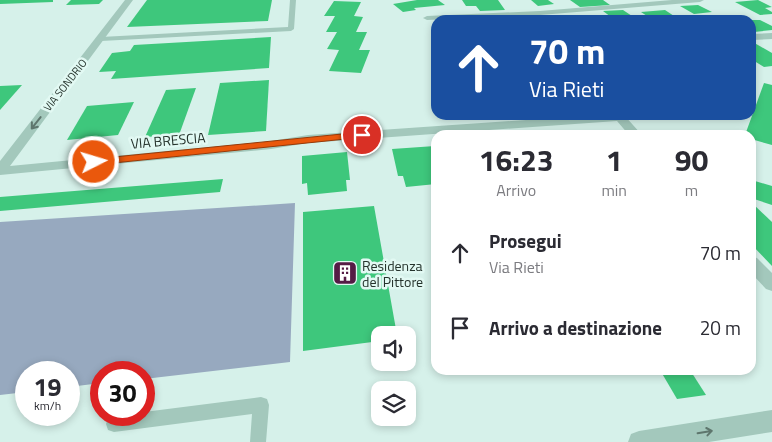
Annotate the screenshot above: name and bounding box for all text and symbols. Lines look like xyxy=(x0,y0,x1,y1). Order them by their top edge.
text: 70 m xyxy=(529,24,605,78)
icon: ahead xyxy=(446,35,511,100)
street label: VIA SONDRIO xyxy=(39,55,91,115)
text: Via Rieti xyxy=(529,72,604,106)
pin xyxy=(341,114,383,156)
one-way arrow xyxy=(31,116,42,129)
icon: arrive xyxy=(348,121,376,149)
street label: VIA BRESCIA xyxy=(130,126,207,154)
position arrow xyxy=(67,135,119,187)
text: 16:23 xyxy=(479,137,554,183)
text: 1 xyxy=(606,137,623,183)
text: 90 xyxy=(675,137,708,183)
text: Arrivo xyxy=(496,178,536,202)
text: min xyxy=(601,178,627,202)
text: m xyxy=(685,178,698,202)
text: Prosegui xyxy=(489,226,562,255)
text: 70 m xyxy=(700,238,741,267)
icon: ahead xyxy=(446,239,474,267)
place label: Residenza del Pittore xyxy=(362,255,423,292)
text: Via Rieti xyxy=(489,255,544,279)
building icon: Residenza del Pittore xyxy=(332,260,358,286)
text: Arrivo a destinazione xyxy=(489,313,662,342)
text: 20 m xyxy=(700,313,741,342)
icon: arrive xyxy=(446,314,474,342)
map controls xyxy=(371,326,416,426)
button: sound xyxy=(371,326,416,371)
speed limit sign: 30 xyxy=(90,361,155,426)
text: 19 xyxy=(33,368,62,406)
button: layers xyxy=(371,381,416,426)
text: km/h xyxy=(34,396,61,415)
one-way arrow xyxy=(696,426,712,436)

